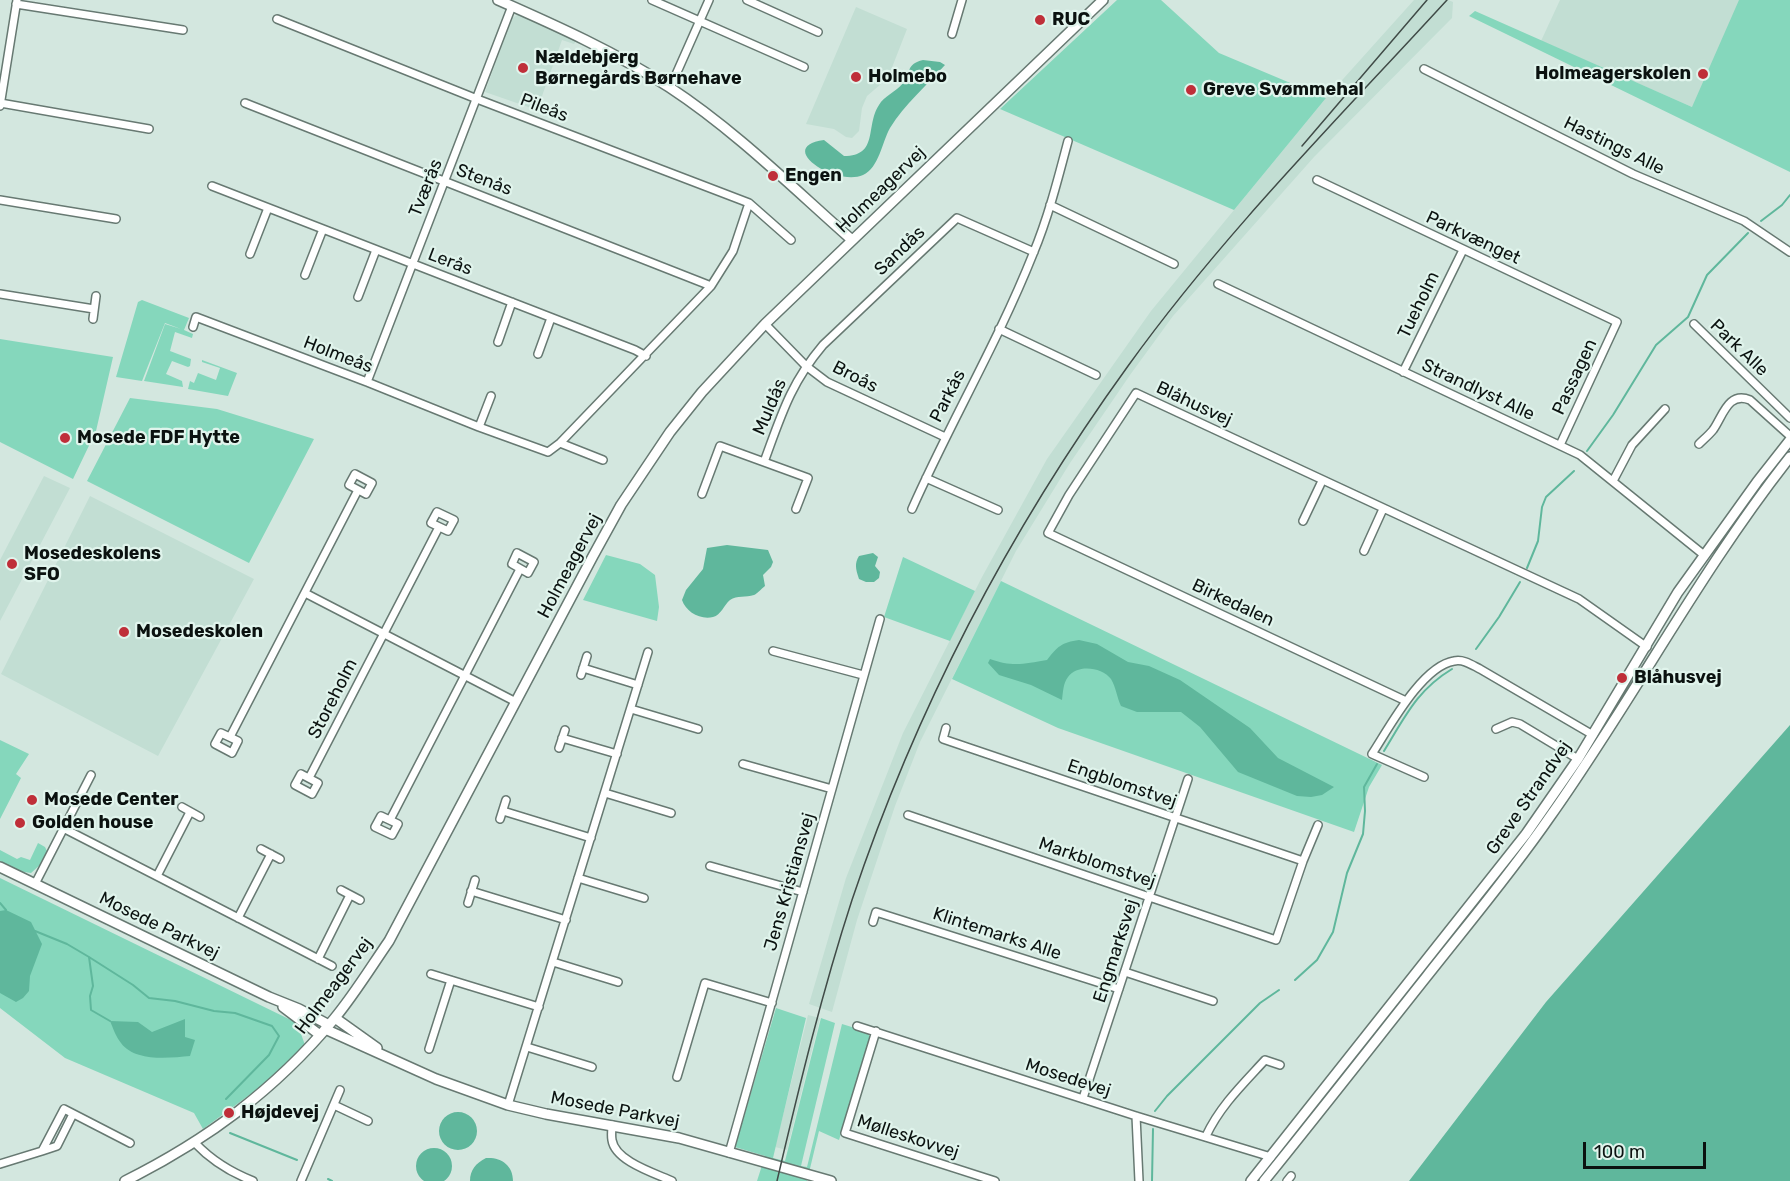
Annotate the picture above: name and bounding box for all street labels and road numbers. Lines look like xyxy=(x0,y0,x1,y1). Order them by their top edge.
street label: Pileås xyxy=(517,89,571,127)
street label: Hastings Alle xyxy=(1560,112,1668,180)
street label: Holmeagervej xyxy=(832,142,930,238)
street label: Tværås xyxy=(405,156,447,220)
street label: Stenås xyxy=(453,159,515,201)
street label: Parkvænget xyxy=(1422,207,1524,269)
street label: Sandås xyxy=(870,222,930,280)
street label: Lerås xyxy=(425,244,475,280)
street label: Tueholm xyxy=(1394,268,1444,342)
street label: Park Alle xyxy=(1705,315,1773,381)
street label: Holmeås xyxy=(300,332,376,378)
street label: Passagen xyxy=(1548,336,1602,418)
street label: Strandlyst Alle xyxy=(1418,354,1538,426)
street label: Broås xyxy=(829,356,881,398)
street label: Parkås xyxy=(926,366,970,426)
street label: Muldås xyxy=(748,375,792,439)
street label: Blåhusvej xyxy=(1153,377,1235,431)
street label: Holmeagervej xyxy=(533,510,607,622)
street label: Birkedalen xyxy=(1188,575,1278,631)
street label: Storeholm xyxy=(304,655,362,743)
street label: Greve Strandvej xyxy=(1482,737,1576,859)
street label: Engblomstvej xyxy=(1064,755,1180,813)
street label: Jens Kristiansvej xyxy=(760,811,820,953)
street label: Markblomstvej xyxy=(1036,833,1158,893)
street label: Mosede Parkvej xyxy=(95,888,223,964)
street label: Engmarksvej xyxy=(1089,896,1143,1006)
street label: Klintemarks Alle xyxy=(930,903,1064,965)
street label: Holmeagervej xyxy=(291,933,377,1039)
street label: Mosedevej xyxy=(1023,1054,1113,1102)
street label: Mosede Parkvej xyxy=(549,1087,681,1133)
street label: Mølleskovvej xyxy=(854,1110,962,1164)

